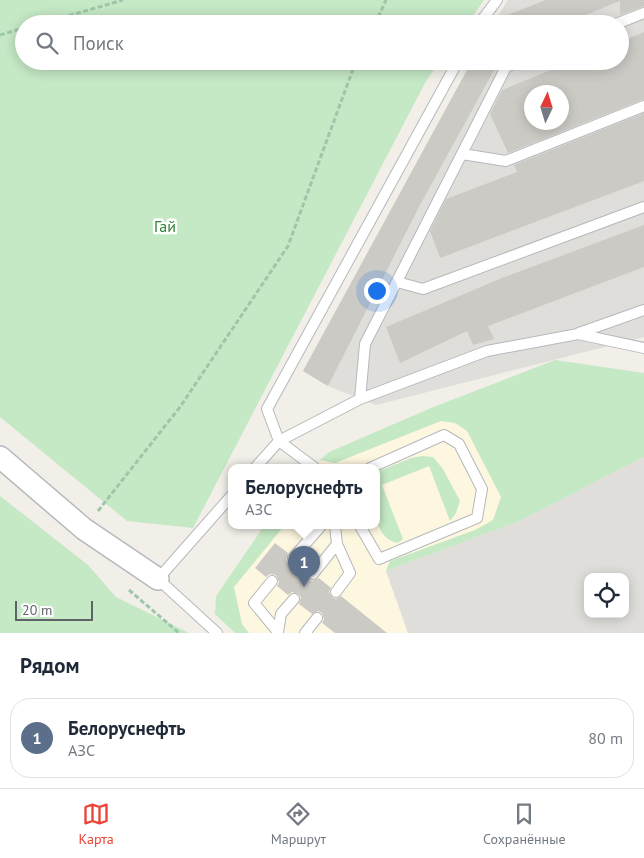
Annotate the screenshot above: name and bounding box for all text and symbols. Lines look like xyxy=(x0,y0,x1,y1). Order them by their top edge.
search box xyxy=(15,15,629,70)
icon: search xyxy=(33,29,61,57)
text: Поиск xyxy=(73,31,124,55)
north arrow xyxy=(524,85,569,130)
park label: Гай xyxy=(154,216,176,236)
your location xyxy=(364,278,390,304)
popup xyxy=(228,464,380,529)
text: Белоруснефть xyxy=(245,475,363,499)
text: АЗС xyxy=(245,499,272,519)
pin: 1 xyxy=(288,546,320,587)
map controls xyxy=(584,573,629,618)
button: locate xyxy=(584,573,629,618)
scale bar xyxy=(15,598,92,621)
text: 20 m xyxy=(22,601,52,619)
text: Рядом xyxy=(20,652,79,679)
text: Белоруснефть xyxy=(68,716,186,740)
text: 1 xyxy=(32,728,42,748)
text: 80 m xyxy=(588,728,623,748)
text: АЗС xyxy=(68,740,95,760)
tab: Карта xyxy=(78,800,114,848)
tab: Маршрут xyxy=(271,800,326,848)
tab: Сохранённые xyxy=(483,800,566,848)

